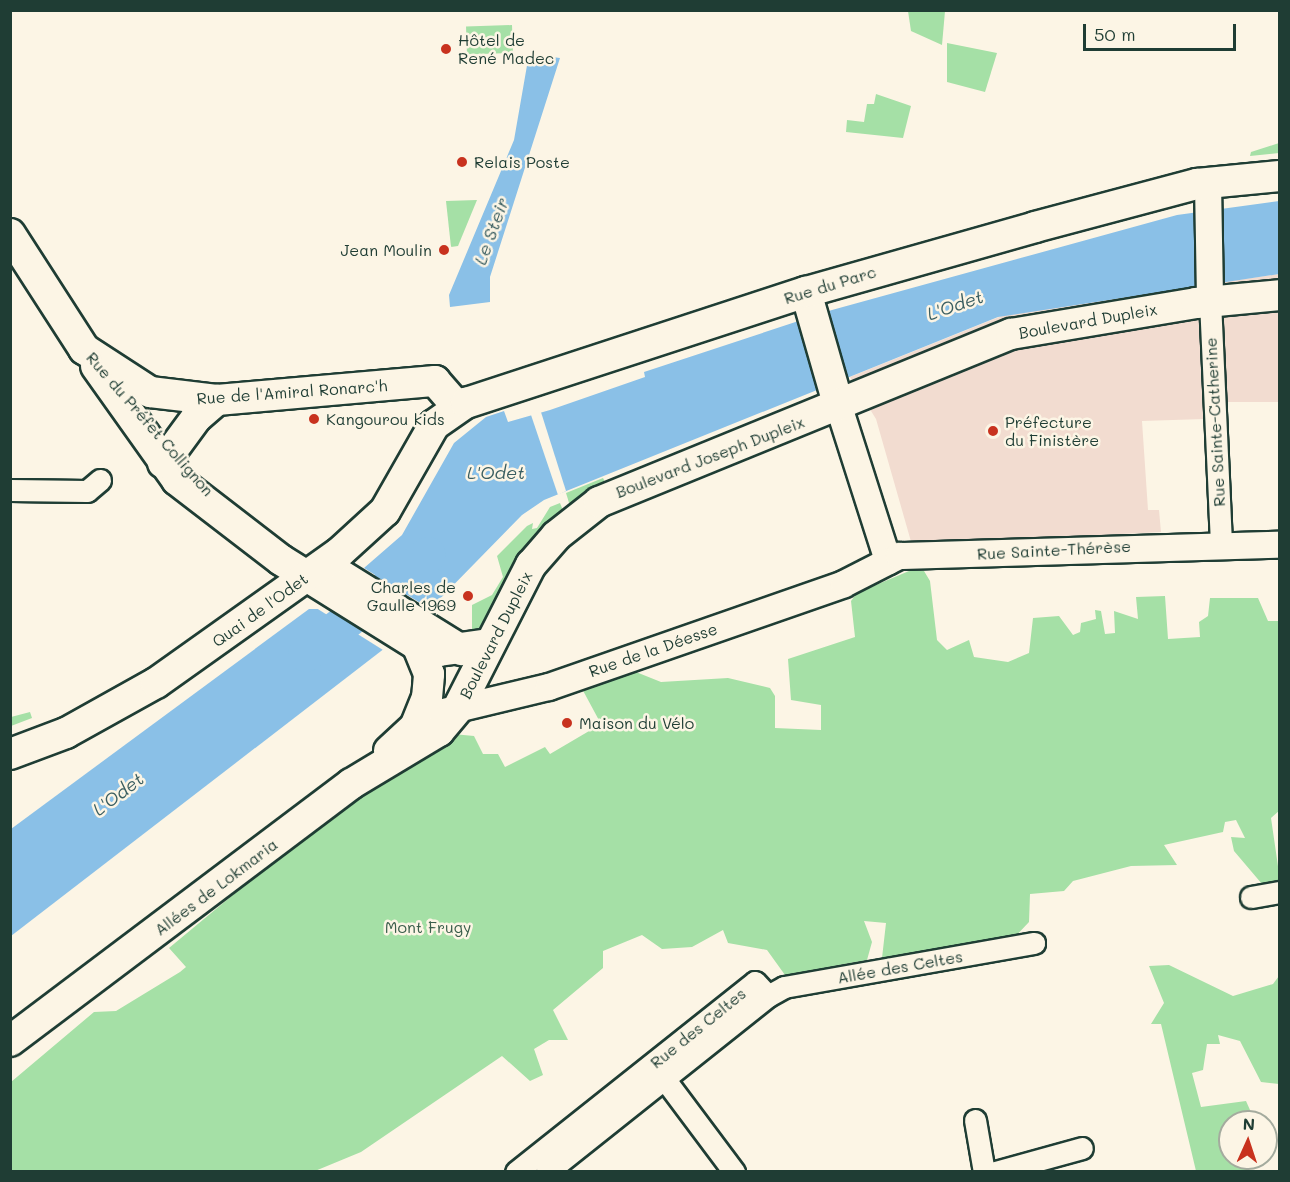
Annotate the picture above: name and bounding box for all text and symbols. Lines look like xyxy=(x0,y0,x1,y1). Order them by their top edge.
scale bar xyxy=(1086,12,1239,50)
text: 50 m xyxy=(1094,22,1136,46)
place label: Hôtel de René Madec xyxy=(458,30,554,68)
marker: Hôtel de René Madec xyxy=(439,42,453,56)
place label: Relais Poste xyxy=(474,152,570,172)
marker: Relais Poste xyxy=(455,155,469,169)
water label: Le Steir xyxy=(469,194,513,268)
place label: Jean Moulin xyxy=(341,240,432,260)
marker: Jean Moulin xyxy=(437,243,451,257)
street label: Rue du Parc xyxy=(782,262,878,308)
water label: L'Odet xyxy=(924,285,986,325)
street label: Boulevard Dupleix xyxy=(1017,299,1159,343)
street label: Rue Sainte-Catherine xyxy=(1201,337,1229,507)
street label: Rue du Préfet Collignon xyxy=(82,348,218,500)
street label: Rue de l'Amiral Ronarc'h xyxy=(196,376,388,408)
place label: Kangourou kids xyxy=(326,409,445,429)
marker: Kangourou kids xyxy=(307,412,321,426)
street label: Boulevard Joseph Dupleix xyxy=(613,412,807,502)
place label: Préfecture du Finistère xyxy=(1005,412,1099,450)
marker: Préfecture du Finistère xyxy=(986,424,1000,438)
water label: L'Odet xyxy=(467,461,525,483)
street label: Rue Sainte-Thérèse xyxy=(976,536,1132,564)
street label: Boulevard Dupleix xyxy=(456,568,536,702)
street label: Quai de l'Odet xyxy=(208,569,312,651)
place label: Charles de Gaulle 1969 xyxy=(367,577,456,615)
marker: Charles de Gaulle 1969 xyxy=(461,589,475,603)
street label: Rue de la Déesse xyxy=(586,619,720,681)
place label: Maison du Vélo xyxy=(579,713,694,733)
marker: Maison du Vélo xyxy=(560,716,574,730)
water label: L'Odet xyxy=(88,768,148,820)
street label: Allées de Lokmaria xyxy=(151,835,281,939)
park label: Mont Frugy xyxy=(385,917,471,937)
street label: Allée des Celtes xyxy=(836,947,964,987)
street label: Rue des Celtes xyxy=(646,984,750,1072)
north arrow xyxy=(1218,1110,1278,1170)
text: N xyxy=(1242,1113,1255,1134)

